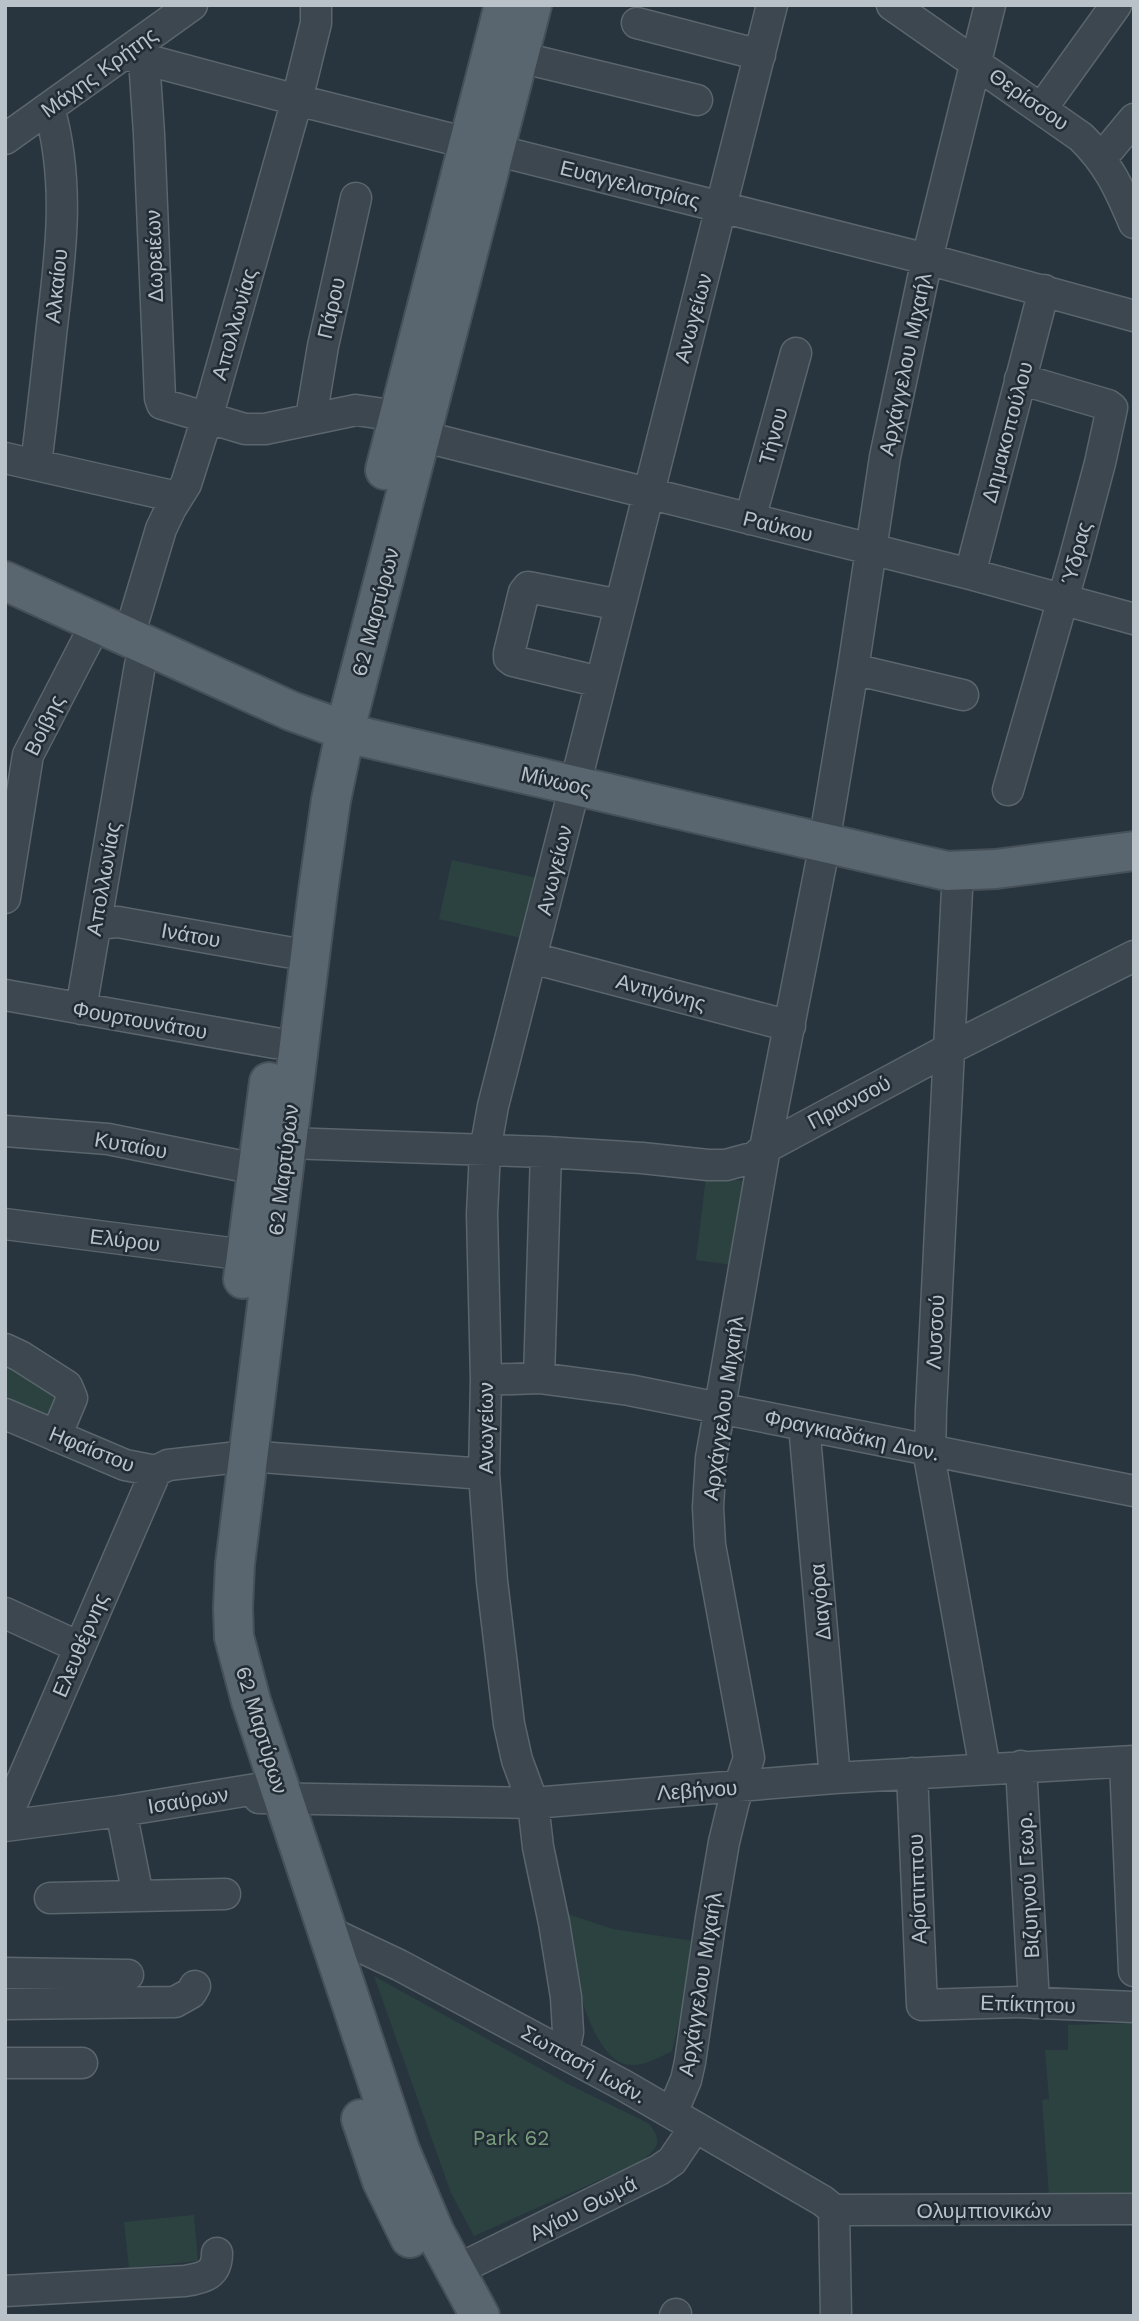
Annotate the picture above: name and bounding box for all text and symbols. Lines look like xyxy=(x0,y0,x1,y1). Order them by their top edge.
street label: Μάχης Κρήτης xyxy=(36,22,162,122)
street label: Θερίσσου xyxy=(984,63,1074,135)
street label: Ευαγγελιστρίας xyxy=(557,155,703,213)
street label: Δωρειέων xyxy=(140,209,168,303)
street label: Αλκαίου xyxy=(40,248,72,324)
street label: Απολλωνίας xyxy=(206,265,262,383)
street label: Ανωγείων xyxy=(669,270,717,366)
street label: Αρχάγγελου Μιχαήλ xyxy=(873,270,937,458)
street label: Πάρου xyxy=(312,275,350,341)
street label: Δημακοπούλου xyxy=(976,359,1038,505)
street label: Τήνου xyxy=(753,405,793,467)
street label: Ραύκου xyxy=(741,505,815,547)
street label: Ύδρας xyxy=(1056,519,1096,587)
street label: 62 Μαρτύρων xyxy=(346,545,404,679)
street label: Βοίβης xyxy=(19,691,69,759)
street label: Μίνωος xyxy=(519,761,593,801)
street label: Απολλωνίας xyxy=(81,820,125,938)
street label: Ανωγείων xyxy=(531,822,577,918)
street label: Ινάτου xyxy=(159,918,223,952)
street label: Αντιγόνης xyxy=(614,968,708,1016)
street label: Φουρτουνάτου xyxy=(71,996,209,1044)
street label: Πριανσού xyxy=(803,1070,895,1134)
street label: 62 Μαρτύρων xyxy=(263,1103,303,1237)
street label: Κυταίου xyxy=(93,1126,169,1164)
street label: Ελύρου xyxy=(88,1223,162,1257)
street label: Λυσσού xyxy=(921,1294,949,1370)
street label: Αρχάγγελου Μιχαήλ xyxy=(698,1313,748,1502)
street label: Ανωγείων xyxy=(473,1382,498,1474)
street label: Φραγκιαδάκη Διον. xyxy=(762,1404,942,1466)
street label: Ηφαίστου xyxy=(46,1421,138,1477)
street label: Διαγόρα xyxy=(804,1563,836,1641)
street label: Ελευθέρνης xyxy=(47,1589,113,1701)
street label: 62 Μαρτύρων xyxy=(231,1663,293,1797)
street label: Λεβήνου xyxy=(656,1775,738,1805)
street label: Ισαύρων xyxy=(146,1781,230,1819)
street label: Βιζυηνού Γεωρ. xyxy=(1012,1811,1044,1959)
street label: Αρίστιππου xyxy=(903,1833,931,1945)
street label: Αρχάγγελου Μιχαήλ xyxy=(673,1890,727,2078)
street label: Επίκτητου xyxy=(980,1990,1076,2018)
street label: Σωπασή Ιωάν. xyxy=(517,2019,651,2109)
park label: Park 62 xyxy=(473,2125,549,2150)
street label: Αγίου Θωμά xyxy=(525,2170,641,2246)
street label: Ολυμπιονικών xyxy=(917,2198,1051,2223)

